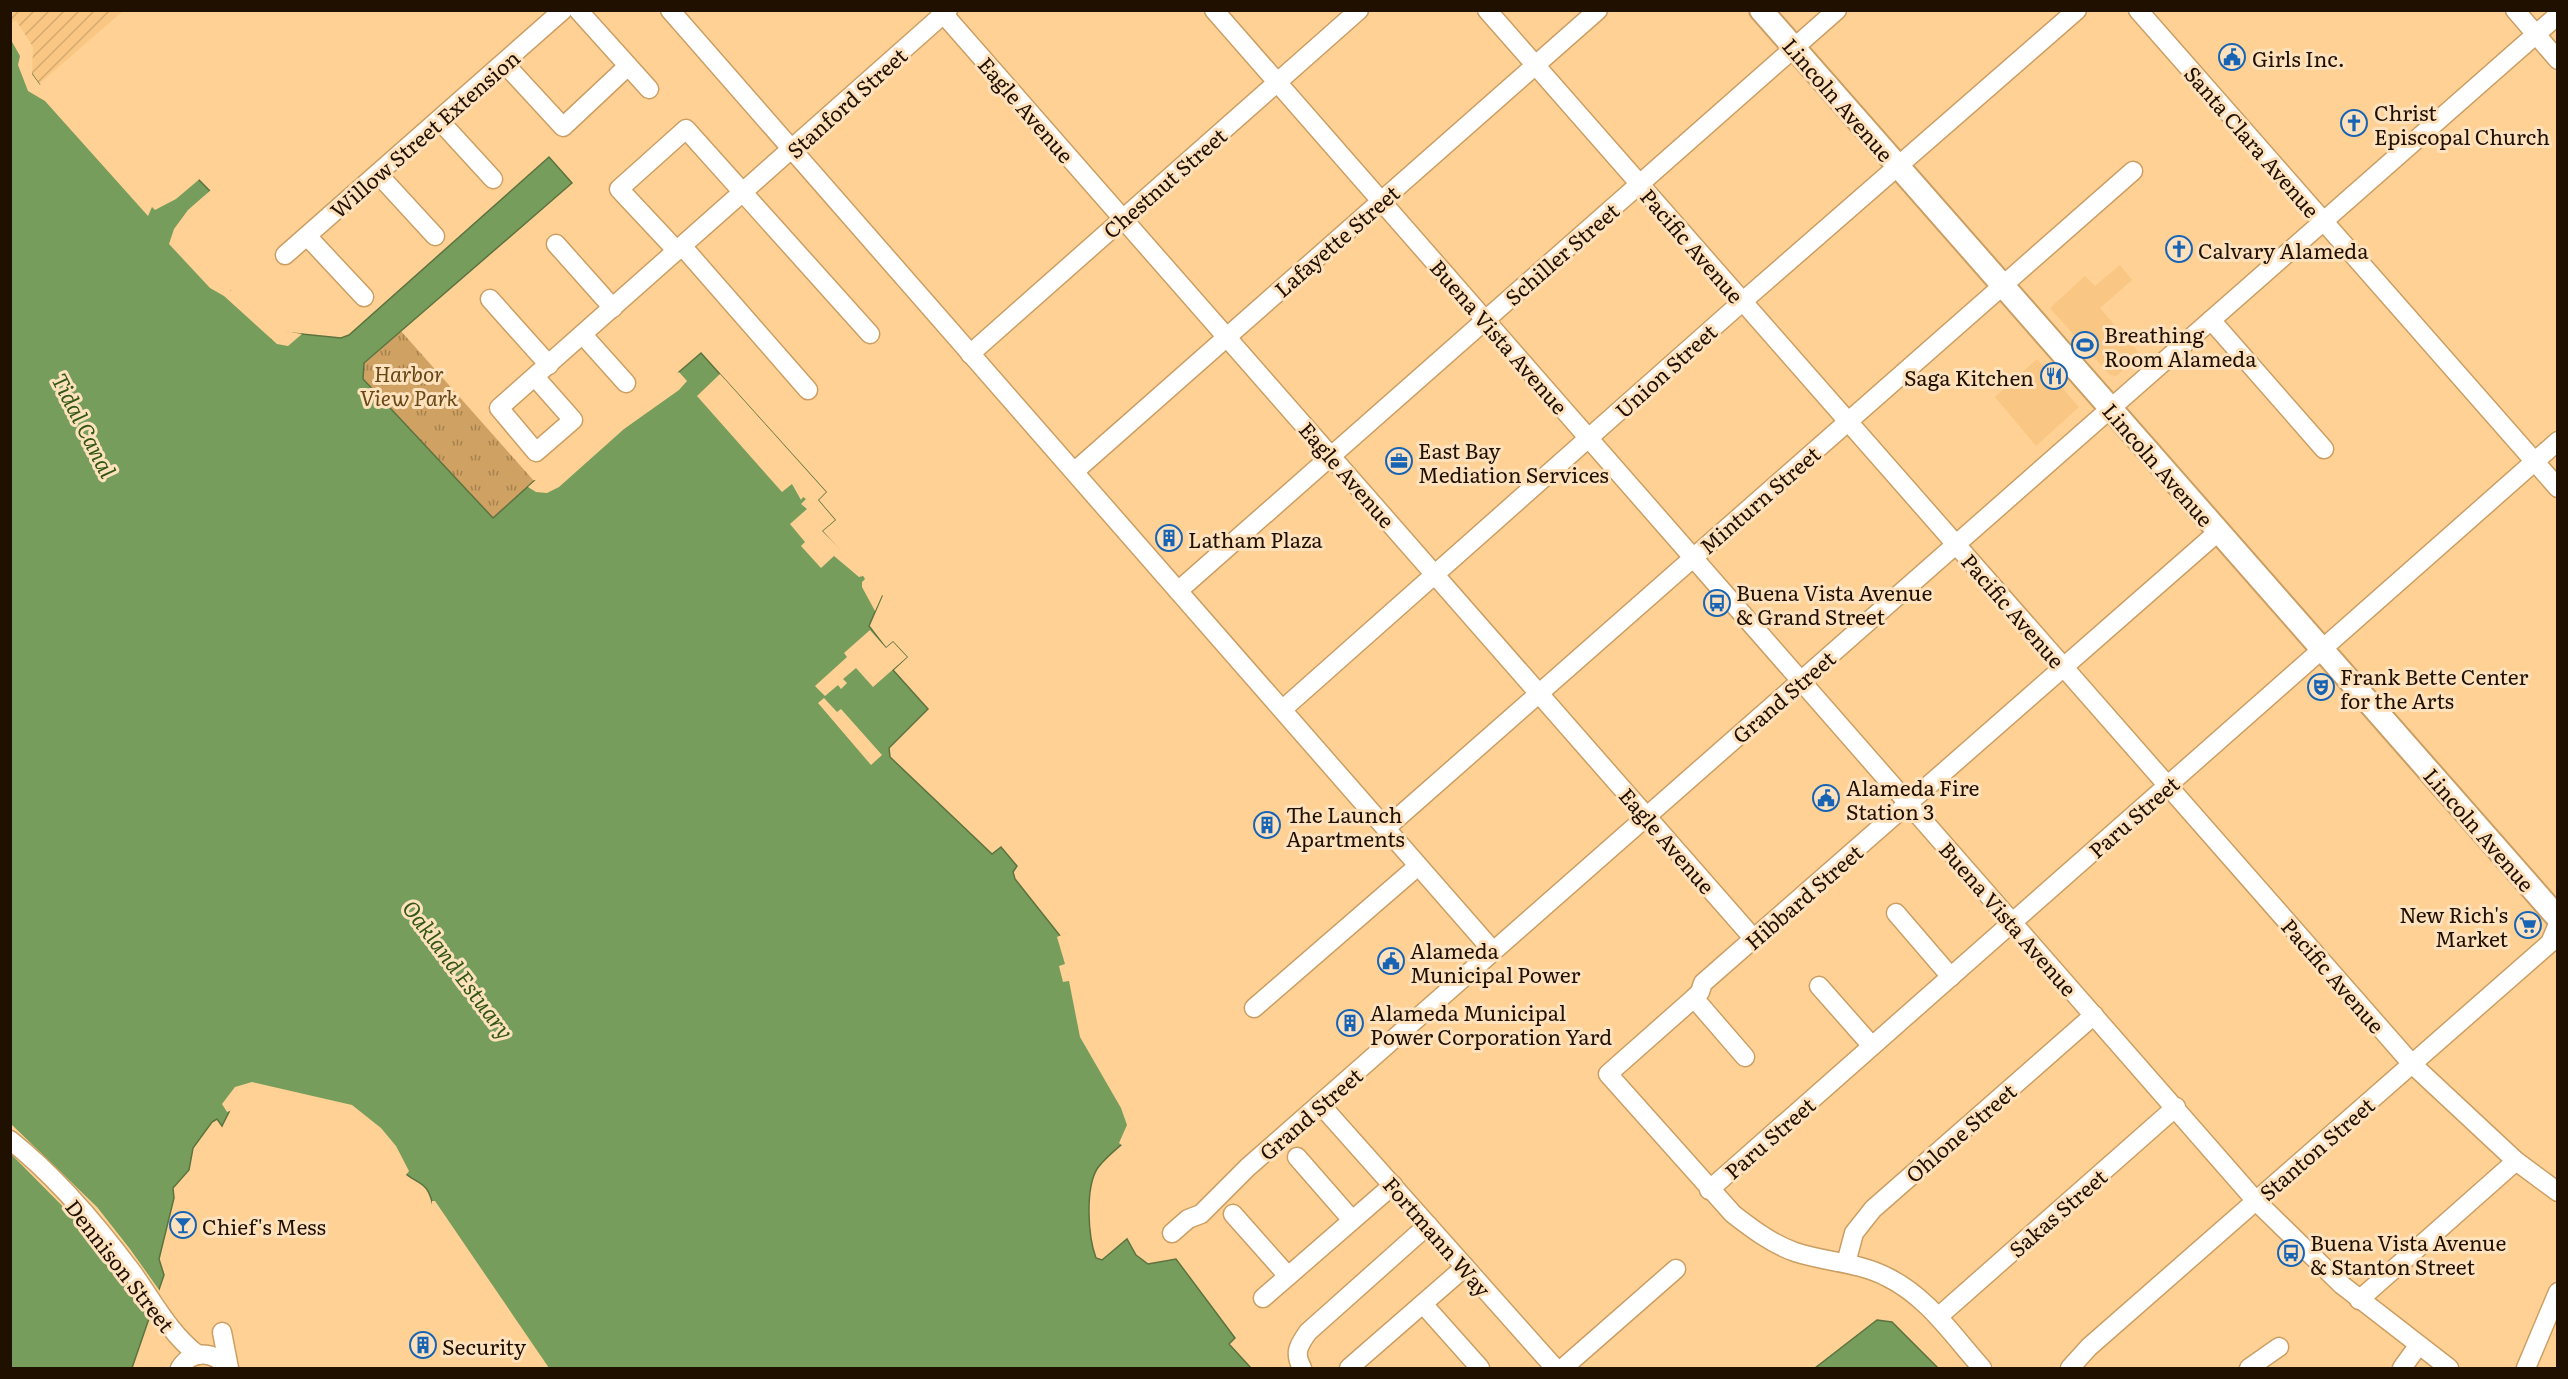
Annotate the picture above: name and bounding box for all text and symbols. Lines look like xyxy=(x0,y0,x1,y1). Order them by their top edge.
street label: Lincoln Avenue xyxy=(1776,30,1902,168)
street label: Stanford Street xyxy=(779,39,913,165)
street label: Willow Street Extension xyxy=(322,42,526,224)
public building icon: Girls Inc. xyxy=(2217,42,2247,72)
place label: Girls Inc. xyxy=(2252,42,2345,73)
street label: Eagle Avenue xyxy=(972,49,1082,169)
street label: Santa Clara Avenue xyxy=(2178,58,2328,224)
place label: Christ Episcopal Church xyxy=(2374,96,2550,151)
church icon: Christ Episcopal Church xyxy=(2339,108,2369,138)
street label: Chestnut Street xyxy=(1095,119,1233,245)
street label: Lafayette Street xyxy=(1267,176,1406,303)
street label: Pacific Avenue xyxy=(1634,181,1752,309)
street label: Schiller Street xyxy=(1497,194,1625,311)
church icon: Calvary Alameda xyxy=(2164,234,2194,264)
place label: Calvary Alameda xyxy=(2198,234,2369,265)
street label: Buena Vista Avenue xyxy=(1424,252,1576,420)
street label: Union Street xyxy=(1607,315,1723,424)
place label: Breathing Room Alameda xyxy=(2104,318,2257,373)
sports icon: Breathing Room Alameda xyxy=(2070,330,2100,360)
park label: Harbor View Park xyxy=(360,357,459,412)
place label: Saga Kitchen xyxy=(1904,361,2034,392)
restaurant icon: Saga Kitchen xyxy=(2039,361,2069,391)
water label: Tidal Canal xyxy=(45,367,126,484)
street label: Lincoln Avenue xyxy=(2096,395,2222,533)
street label: Eagle Avenue xyxy=(1293,414,1403,534)
place label: East Bay Mediation Services xyxy=(1418,434,1609,489)
street label: Minturn Street xyxy=(1692,437,1826,560)
office icon: East Bay Mediation Services xyxy=(1384,446,1414,476)
building icon: Latham Plaza xyxy=(1154,523,1184,553)
place label: Latham Plaza xyxy=(1188,523,1323,554)
street label: Pacific Avenue xyxy=(1955,546,2073,674)
place label: Buena Vista Avenue & Grand Street xyxy=(1736,576,1932,631)
bus stop icon: Buena Vista Avenue & Grand Street xyxy=(1702,588,1732,618)
street label: Grand Street xyxy=(1725,642,1842,750)
place label: Frank Bette Center for the Arts xyxy=(2340,660,2529,715)
theatre icon: Frank Bette Center for the Arts xyxy=(2306,672,2336,702)
street label: Lincoln Avenue xyxy=(2417,760,2543,898)
street label: Paru Street xyxy=(2081,767,2186,864)
place label: Alameda Fire Station 3 xyxy=(1846,771,1980,826)
street label: Eagle Avenue xyxy=(1613,780,1723,900)
public building icon: Alameda Fire Station 3 xyxy=(1811,783,1841,813)
place label: The Launch Apartments xyxy=(1286,798,1405,853)
building icon: The Launch Apartments xyxy=(1252,810,1282,840)
street label: Buena Vista Avenue xyxy=(1933,834,2085,1002)
street label: Hibbard Street xyxy=(1737,836,1869,956)
water label: Oakland Estuary xyxy=(396,892,522,1046)
place label: New Rich's Market xyxy=(2399,898,2509,953)
supermarket icon: New Rich's Market xyxy=(2513,910,2543,940)
street label: Pacific Avenue xyxy=(2275,911,2393,1039)
place label: Alameda Municipal Power xyxy=(1410,934,1580,989)
public building icon: Alameda Municipal Power xyxy=(1376,946,1406,976)
place label: Alameda Municipal Power Corporation Yard xyxy=(1370,996,1612,1051)
building icon: Alameda Municipal Power Corporation Yard xyxy=(1335,1008,1365,1038)
street label: Grand Street xyxy=(1252,1059,1369,1167)
street label: Ohlone Street xyxy=(1898,1075,2022,1189)
street label: Paru Street xyxy=(1717,1088,1822,1185)
street label: Stanton Street xyxy=(2252,1089,2381,1207)
street label: Sakas Street xyxy=(2001,1160,2113,1264)
street label: Fortmann Way xyxy=(1377,1169,1500,1304)
street label: Dennison Street xyxy=(59,1192,183,1338)
bar icon: Chief's Mess xyxy=(168,1210,198,1240)
place label: Chief's Mess xyxy=(202,1210,326,1241)
place label: Buena Vista Avenue & Stanton Street xyxy=(2310,1226,2506,1281)
bus stop icon: Buena Vista Avenue & Stanton Street xyxy=(2276,1238,2306,1268)
building icon: Security xyxy=(408,1330,438,1360)
place label: Security xyxy=(442,1330,527,1361)

